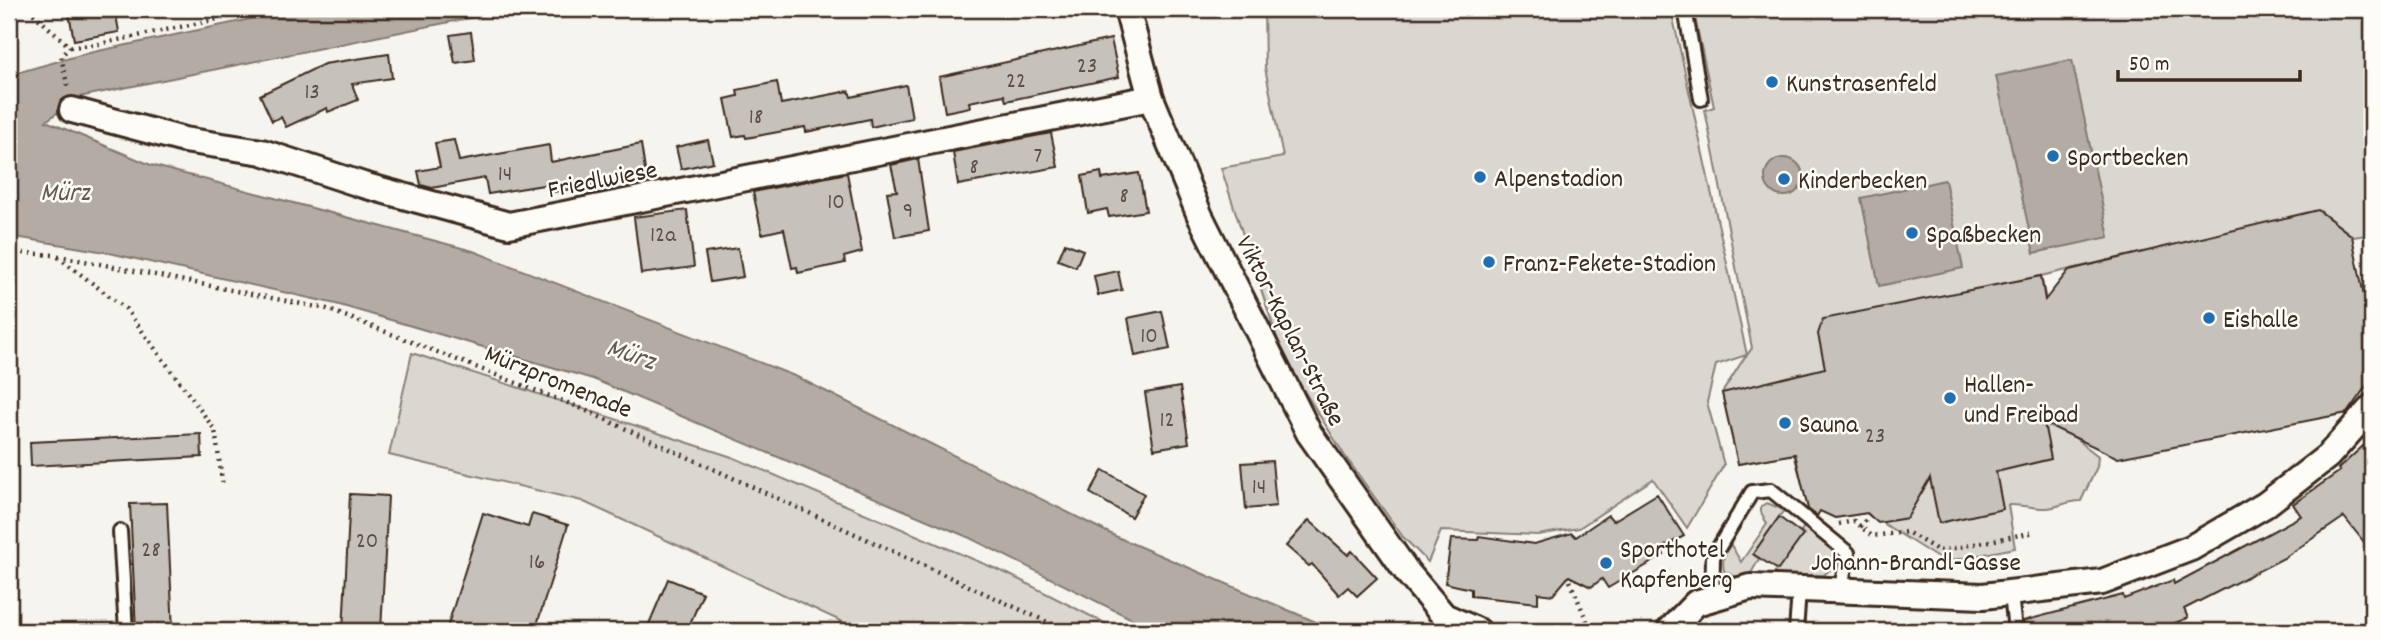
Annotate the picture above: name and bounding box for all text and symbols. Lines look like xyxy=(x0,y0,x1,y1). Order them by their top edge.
scale bar xyxy=(2118,38,2300,82)
house number: 23 xyxy=(1077,51,1097,84)
text: 50 m xyxy=(2129,51,2169,81)
house number: 22 xyxy=(1006,66,1026,99)
place label: Kunstrasenfeld xyxy=(1786,67,1937,104)
marker: Kunstrasenfeld xyxy=(1764,74,1780,90)
house number: 13 xyxy=(304,77,320,110)
house number: 18 xyxy=(749,102,763,135)
house number: 7 xyxy=(1034,141,1042,174)
place label: Sportbecken xyxy=(2067,141,2189,178)
marker: Sportbecken xyxy=(2045,148,2061,164)
house number: 8 xyxy=(969,152,979,185)
street label: Friedlwiese xyxy=(545,153,661,210)
house number: 14 xyxy=(498,159,512,192)
place label: Alpenstadion xyxy=(1494,162,1623,199)
place label: Kinderbecken xyxy=(1798,164,1927,201)
marker: Alpenstadion xyxy=(1472,169,1488,185)
marker: Kinderbecken xyxy=(1776,171,1792,187)
water label: Mürz xyxy=(40,175,91,215)
house number: 8 xyxy=(1119,181,1129,214)
house number: 10 xyxy=(827,187,845,220)
house number: 9 xyxy=(903,196,913,229)
place label: Spaßbecken xyxy=(1926,218,2041,255)
house number: 12a xyxy=(650,220,677,253)
marker: Spaßbecken xyxy=(1904,225,1920,241)
street label: Viktor-Kaplan-Straße xyxy=(1225,230,1353,433)
place label: Franz-Fekete-Stadion xyxy=(1503,247,1716,284)
marker: Franz-Fekete-Stadion xyxy=(1481,254,1497,270)
place label: Eishalle xyxy=(2223,303,2298,340)
marker: Eishalle xyxy=(2201,310,2217,326)
house number: 10 xyxy=(1140,321,1158,354)
water label: Mürz xyxy=(600,330,662,384)
street label: Mürzpromenade xyxy=(478,337,637,430)
place label: Hallen- und Freibad xyxy=(1964,368,2078,435)
marker: Hallen- und Freibad xyxy=(1942,390,1958,406)
house number: 12 xyxy=(1159,405,1175,438)
place label: Sauna xyxy=(1799,408,1859,445)
marker: Sauna xyxy=(1777,415,1793,431)
house number: 23 xyxy=(1865,421,1885,454)
house number: 14 xyxy=(1252,472,1266,505)
house number: 20 xyxy=(356,526,378,559)
place label: Sporthotel Kapfenberg xyxy=(1620,533,1733,600)
house number: 28 xyxy=(141,535,161,568)
street label: Johann-Brandl-Gasse xyxy=(1811,546,2021,583)
house number: 16 xyxy=(529,547,545,580)
marker: Sporthotel Kapfenberg xyxy=(1598,555,1614,571)

